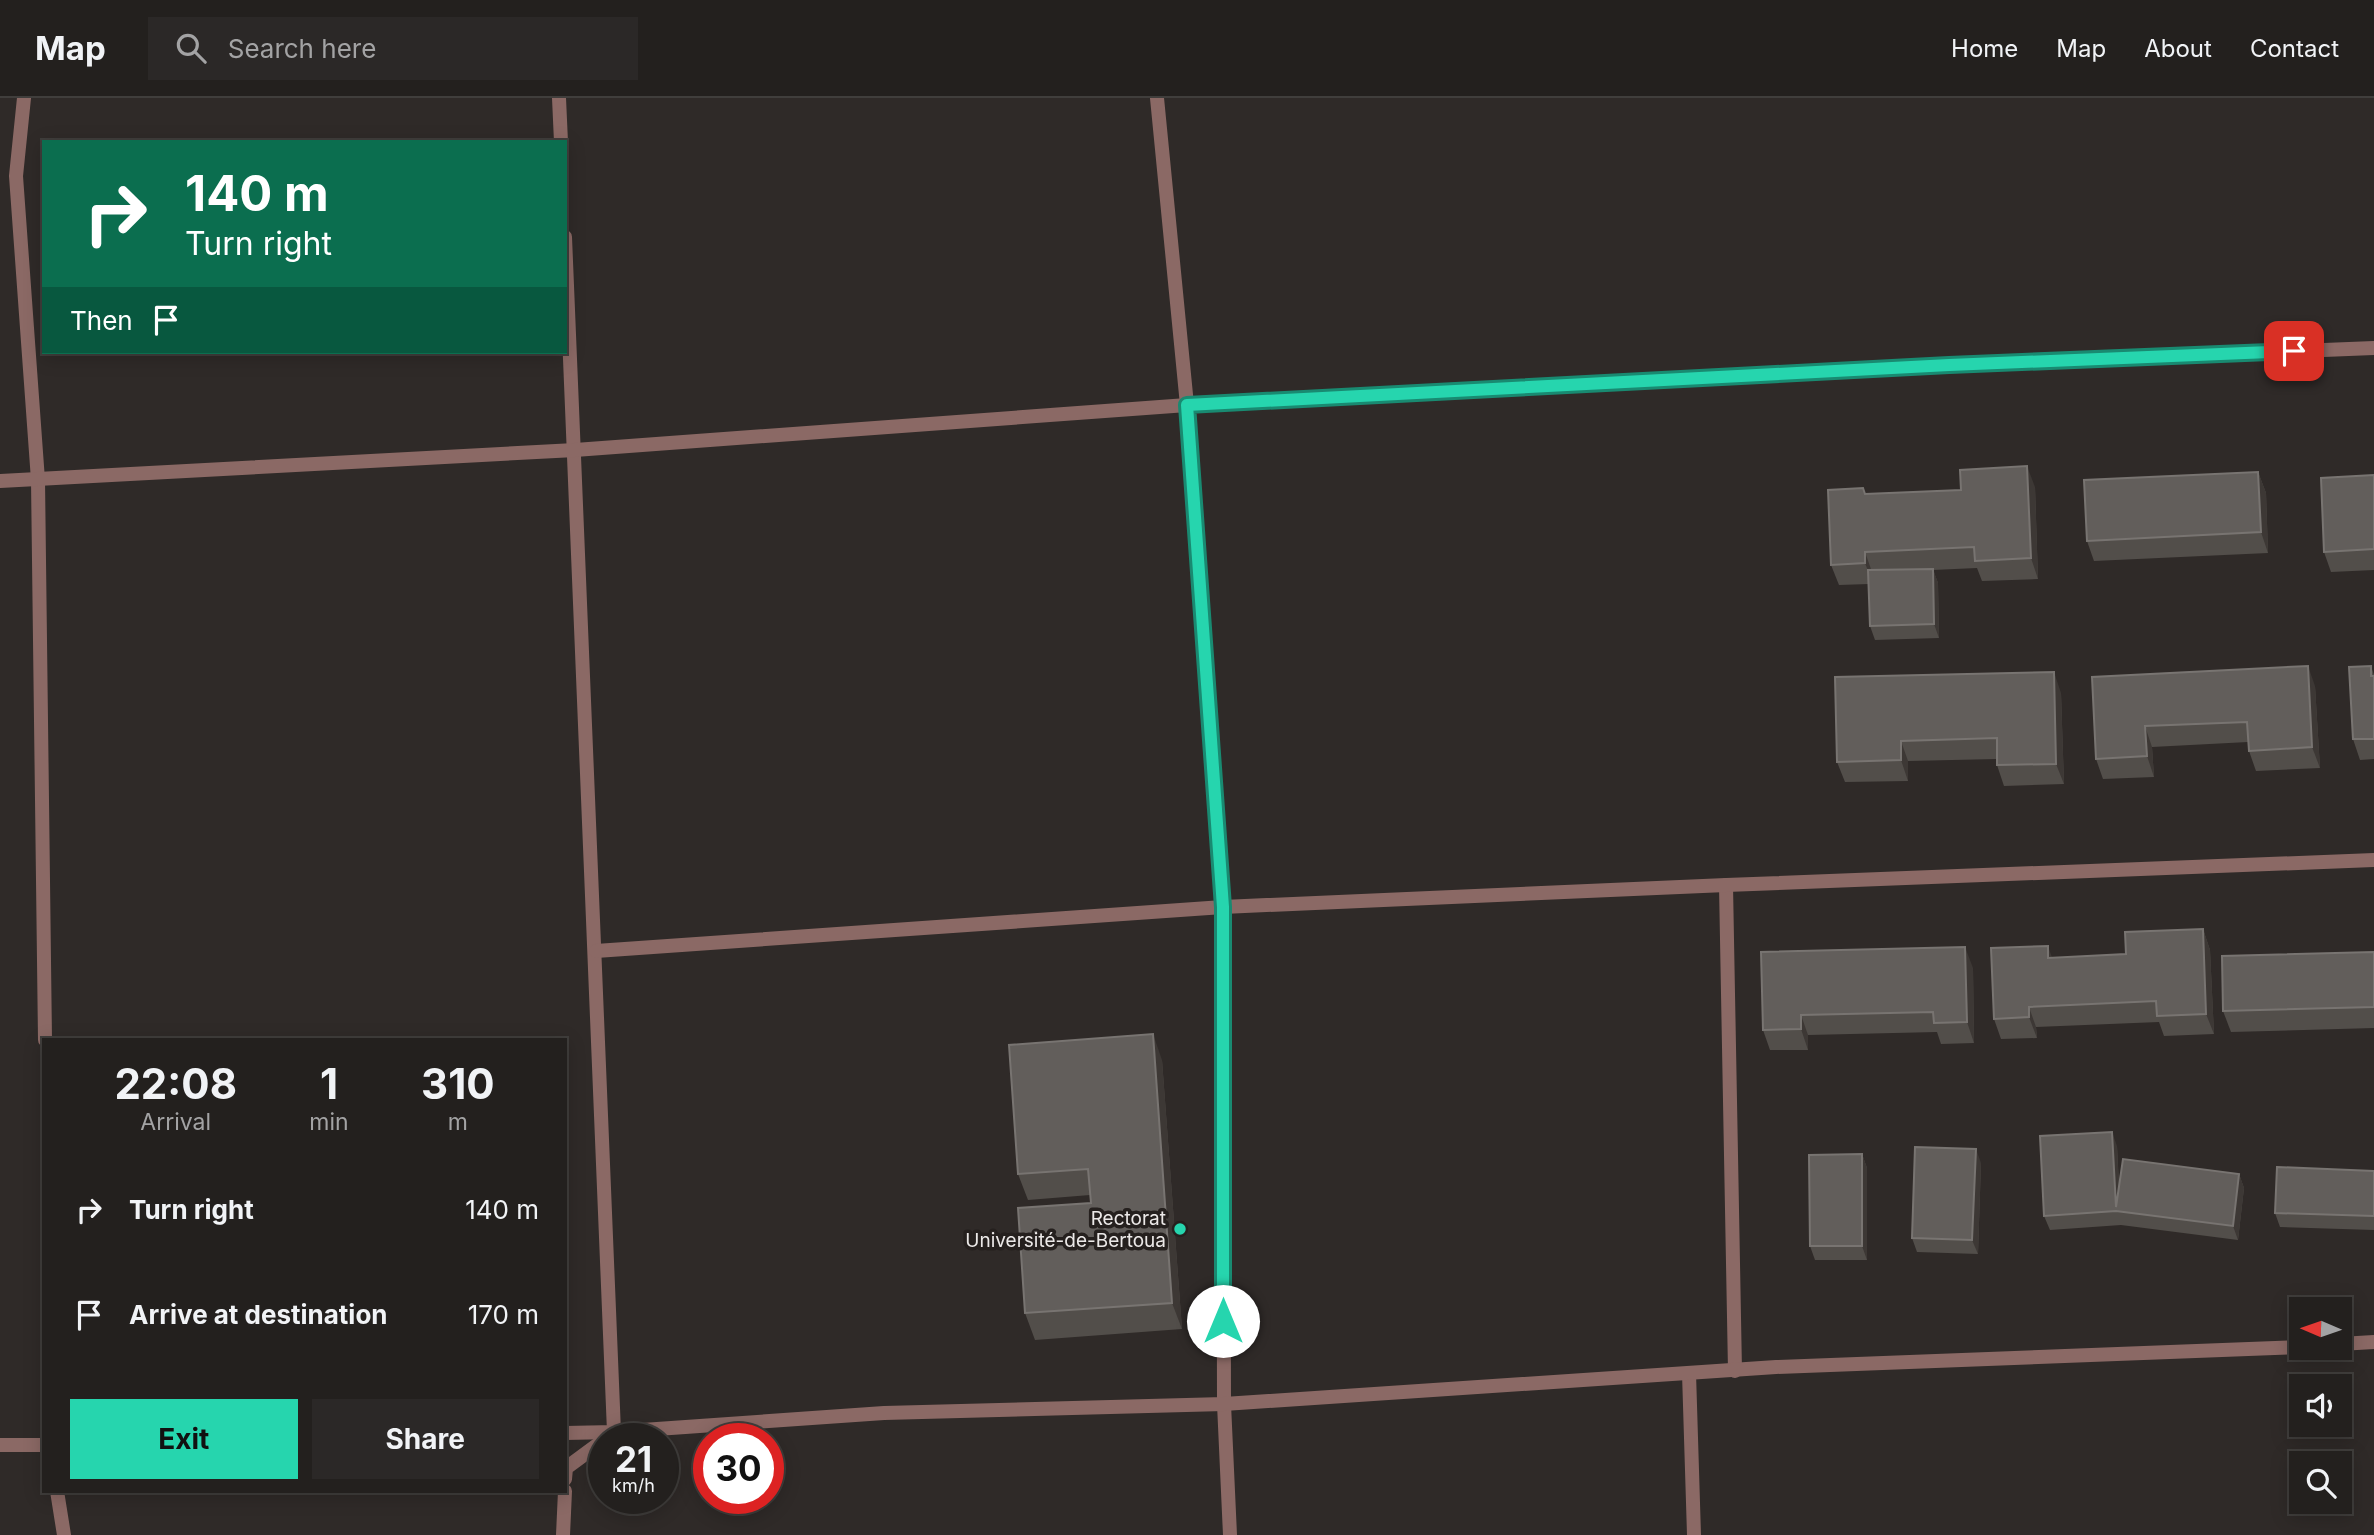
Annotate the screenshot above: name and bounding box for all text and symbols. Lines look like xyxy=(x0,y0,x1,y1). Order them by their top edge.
search box xyxy=(148,17,638,80)
text: Map xyxy=(35,28,106,68)
icon: search xyxy=(172,29,210,67)
text: Search here xyxy=(228,33,376,64)
text: Home xyxy=(1951,34,2018,63)
text: Map xyxy=(2056,34,2106,63)
text: About xyxy=(2144,34,2212,63)
text: Contact xyxy=(2250,34,2339,63)
text: 140 m xyxy=(185,164,329,223)
icon: right xyxy=(70,168,161,259)
text: Turn right xyxy=(185,224,332,263)
icon: arrive xyxy=(147,301,185,339)
text: Then xyxy=(70,305,133,336)
pin xyxy=(2264,321,2324,381)
icon: arrive xyxy=(2275,332,2313,370)
text: 22:08 xyxy=(114,1058,237,1109)
text: 1 xyxy=(320,1058,338,1109)
text: 310 xyxy=(421,1058,495,1109)
text: Arrival xyxy=(140,1108,211,1136)
text: min xyxy=(309,1108,349,1136)
text: m xyxy=(448,1108,468,1136)
icon: right xyxy=(70,1191,108,1229)
text: Turn right xyxy=(129,1194,254,1225)
text: 140 m xyxy=(465,1194,539,1225)
place label: Rectorat Université-de-Bertoua xyxy=(965,1207,1166,1252)
marker: Rectorat Université-de-Bertoua xyxy=(1172,1221,1188,1237)
position arrow xyxy=(1186,1284,1260,1358)
icon: arrive xyxy=(70,1296,108,1334)
north arrow xyxy=(2289,1297,2352,1360)
map controls xyxy=(2289,1297,2352,1514)
text: Arrive at destination xyxy=(129,1299,388,1330)
text: 170 m xyxy=(468,1299,539,1330)
button: sound xyxy=(2289,1374,2352,1437)
button: Exit xyxy=(70,1399,298,1479)
button: Share xyxy=(312,1399,539,1479)
speed limit sign: 30 xyxy=(693,1423,784,1514)
text: 21 xyxy=(615,1438,652,1480)
button: search xyxy=(2289,1451,2352,1514)
text: km/h xyxy=(612,1475,655,1496)

